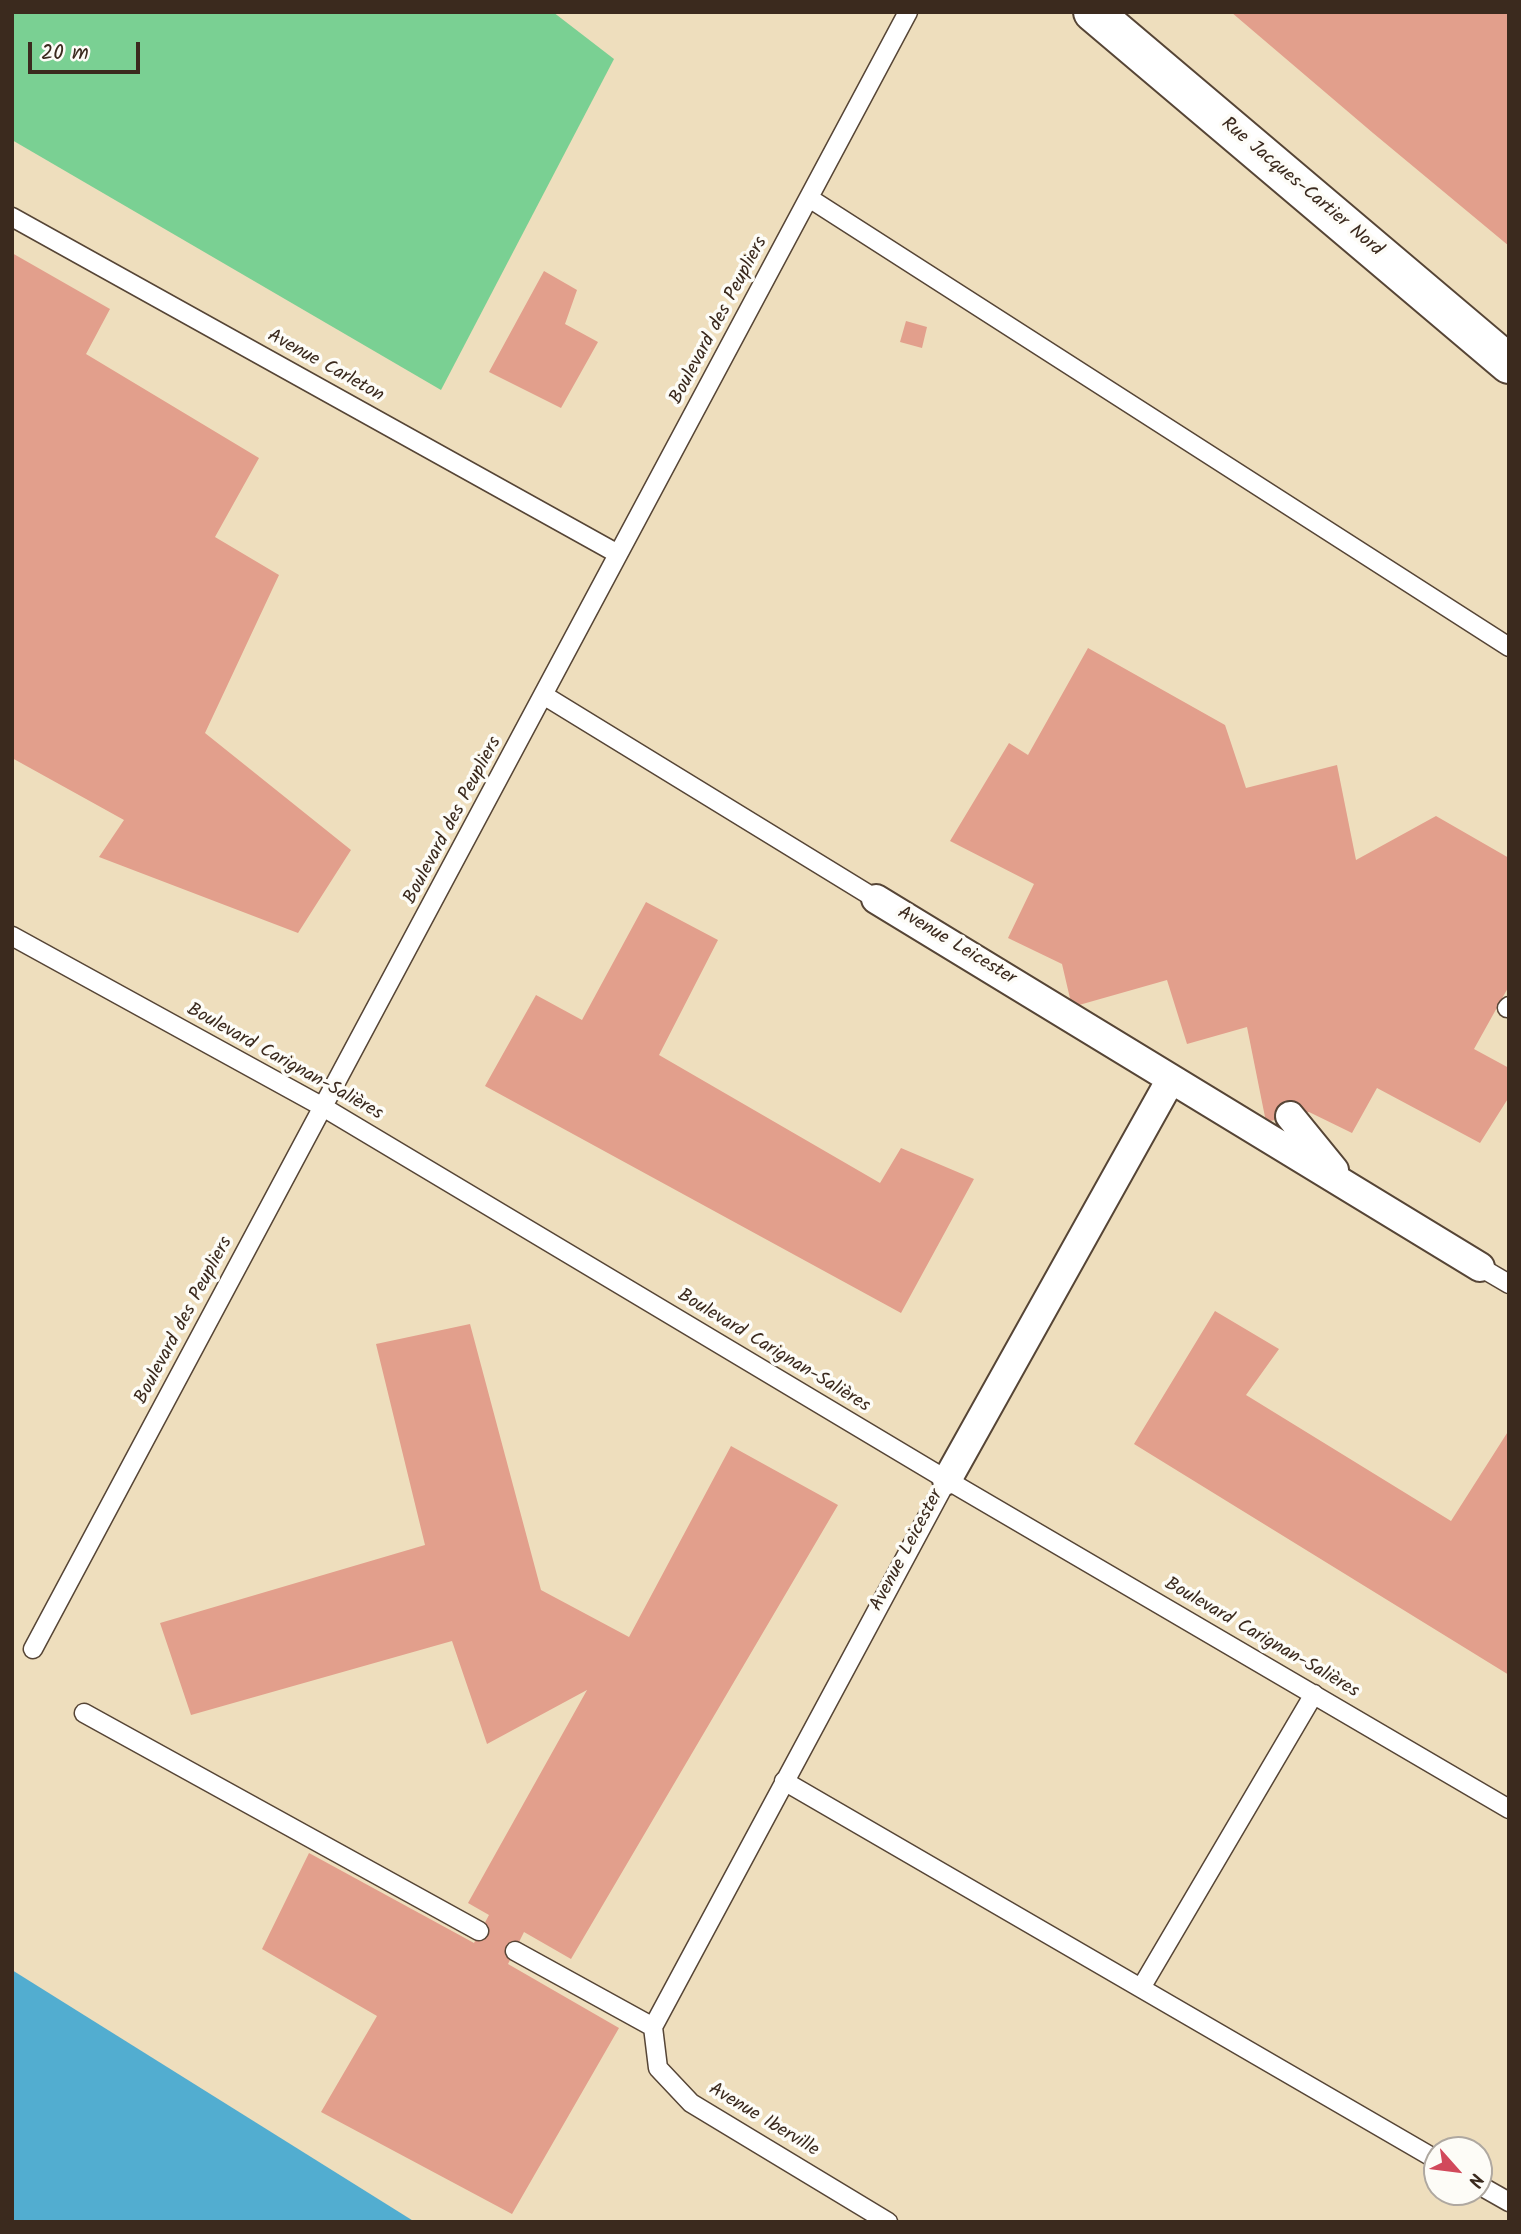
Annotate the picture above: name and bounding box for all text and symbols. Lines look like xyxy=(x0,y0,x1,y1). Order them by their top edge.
scale bar xyxy=(32,28,144,72)
text: 20 m xyxy=(41,37,89,70)
street label: Rue Jacques-Cartier Nord xyxy=(1215,114,1387,262)
street label: Boulevard des Peupliers xyxy=(666,233,774,409)
street label: Avenue Carleton xyxy=(263,326,387,408)
street label: Boulevard des Peupliers xyxy=(400,733,508,909)
street label: Avenue Leicester xyxy=(893,903,1019,991)
street label: Boulevard Carignan-Salières xyxy=(182,1000,386,1126)
street label: Boulevard des Peupliers xyxy=(131,1233,239,1409)
street label: Boulevard Carignan-Salières xyxy=(672,1285,874,1419)
street label: Avenue Leicester xyxy=(866,1486,950,1616)
street label: Boulevard Carignan-Salières xyxy=(1160,1574,1362,1704)
street label: Avenue Iberville xyxy=(704,2079,822,2163)
north arrow xyxy=(1423,2136,1493,2206)
text: N xyxy=(1459,2168,1491,2192)

